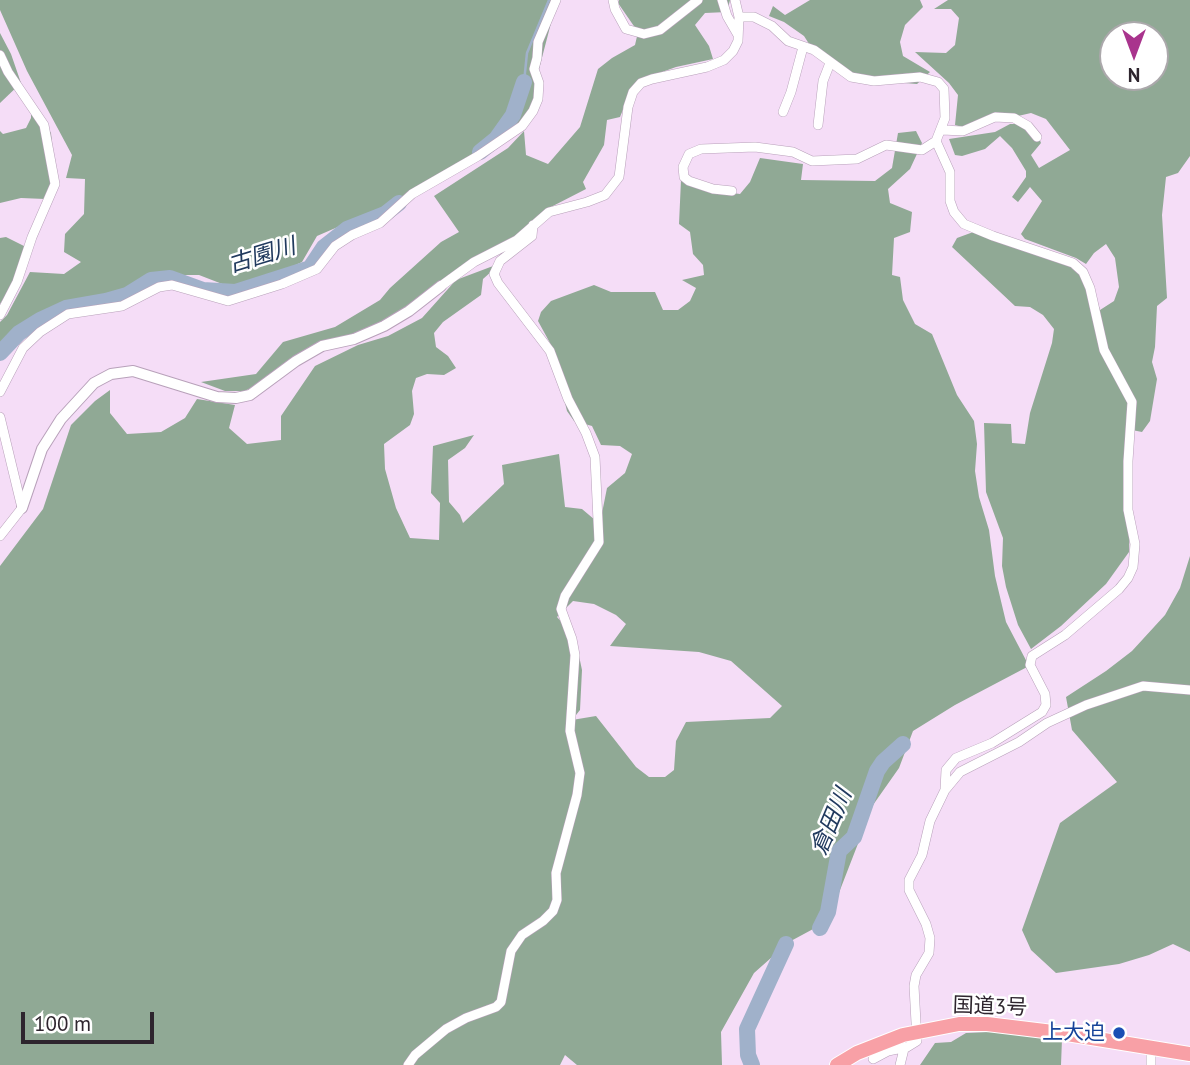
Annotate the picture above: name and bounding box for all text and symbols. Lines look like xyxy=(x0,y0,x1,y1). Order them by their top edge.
north arrow xyxy=(1099,21,1169,91)
text: N xyxy=(1128,63,1140,87)
water label: 古園川 xyxy=(225,233,299,279)
water label: 倉田川 xyxy=(806,785,858,859)
street label: 国道3号 xyxy=(952,993,1028,1021)
scale bar xyxy=(24,998,158,1042)
text: 100 m xyxy=(34,1010,91,1037)
place label: 上大迫 xyxy=(1042,1020,1105,1046)
marker: 上大迫 xyxy=(1111,1025,1127,1041)

